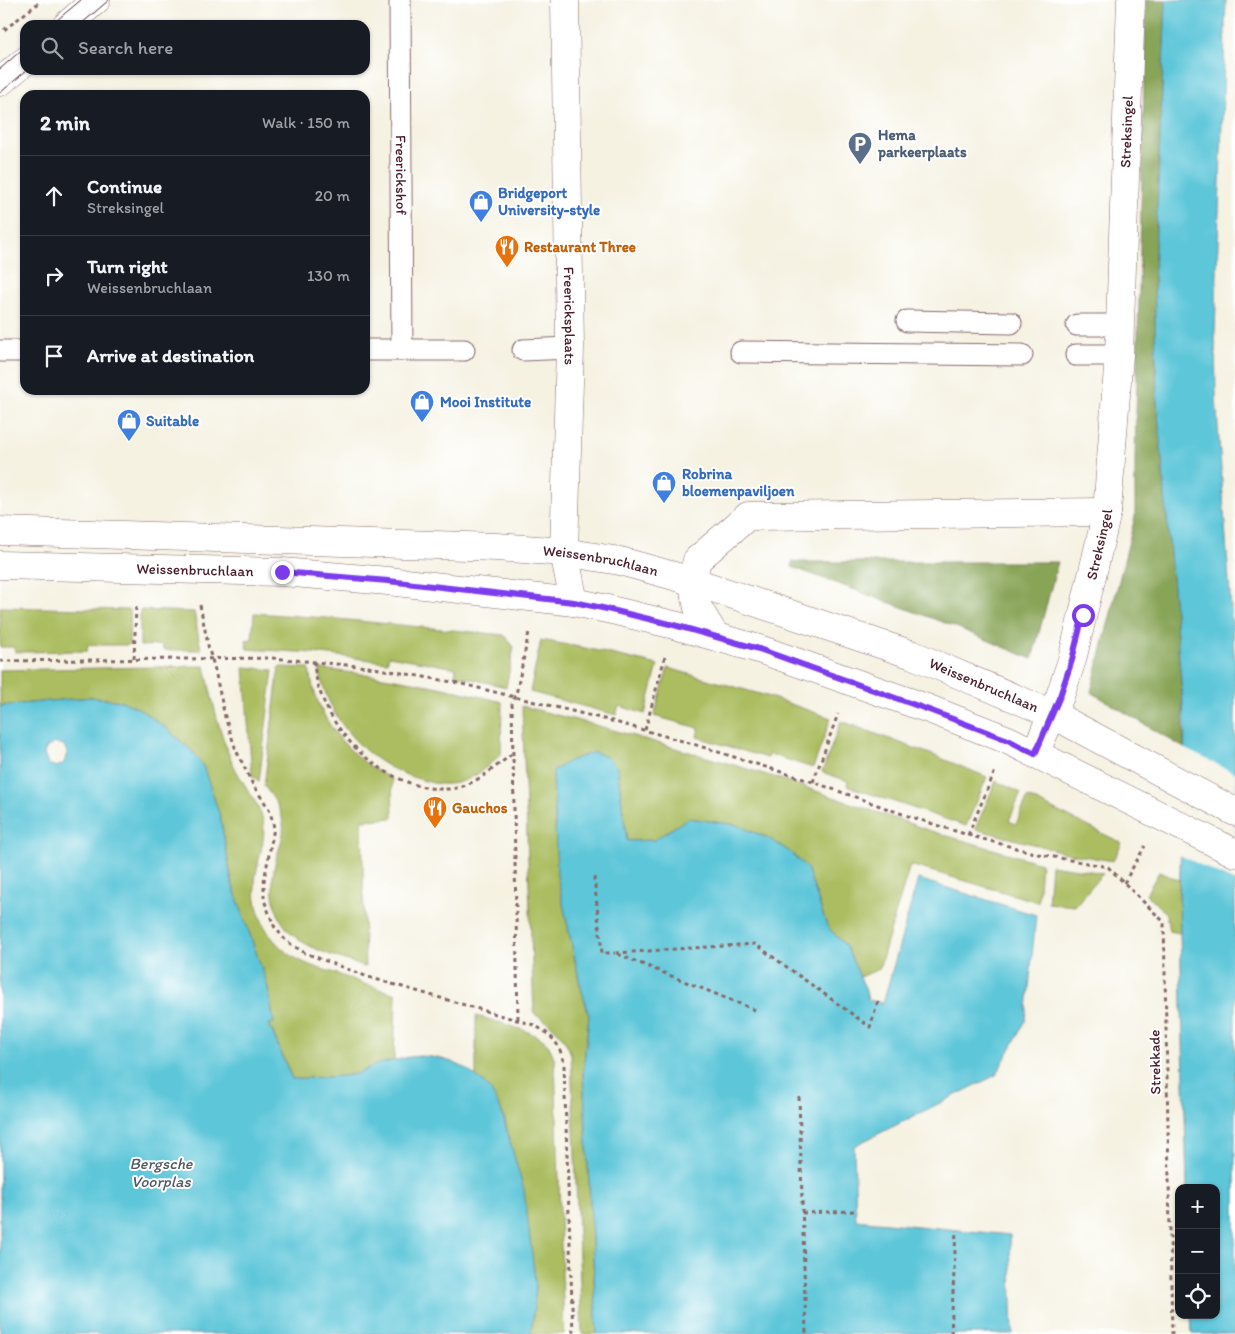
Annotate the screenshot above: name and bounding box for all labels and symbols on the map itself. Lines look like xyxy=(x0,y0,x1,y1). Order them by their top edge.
street label: Streksingel xyxy=(1116,95,1137,168)
place label: Hema parkeerplaats xyxy=(877,126,967,162)
parking icon: Hema parkeerplaats xyxy=(847,131,873,165)
street label: Freerickshof xyxy=(392,135,410,215)
place label: Bridgeport University-style xyxy=(498,184,600,220)
shop icon: Bridgeport University-style xyxy=(468,189,494,223)
restaurant icon: Restaurant Three xyxy=(494,234,520,268)
place label: Restaurant Three xyxy=(524,238,636,256)
street label: Freericksplaats xyxy=(560,267,579,366)
shop icon: Mooi Institute xyxy=(409,389,435,423)
place label: Mooi Institute xyxy=(440,393,531,411)
shop icon: Suitable xyxy=(116,408,142,442)
place label: Suitable xyxy=(146,412,199,430)
place label: Robrina bloemenpaviljoen xyxy=(682,465,795,501)
shop icon: Robrina bloemenpaviljoen xyxy=(651,470,677,504)
street label: Streksingel xyxy=(1082,508,1116,582)
street label: Weissenbruchlaan xyxy=(542,541,661,580)
street label: Weissenbruchlaan xyxy=(136,559,254,580)
route end xyxy=(271,561,294,584)
route start xyxy=(1072,604,1095,627)
street label: Weissenbruchlaan xyxy=(926,654,1042,716)
restaurant icon: Gauchos xyxy=(422,795,448,829)
place label: Gauchos xyxy=(452,799,508,817)
street label: Strekkade xyxy=(1145,1029,1165,1095)
water label: Bergsche Voorplas xyxy=(130,1154,194,1191)

